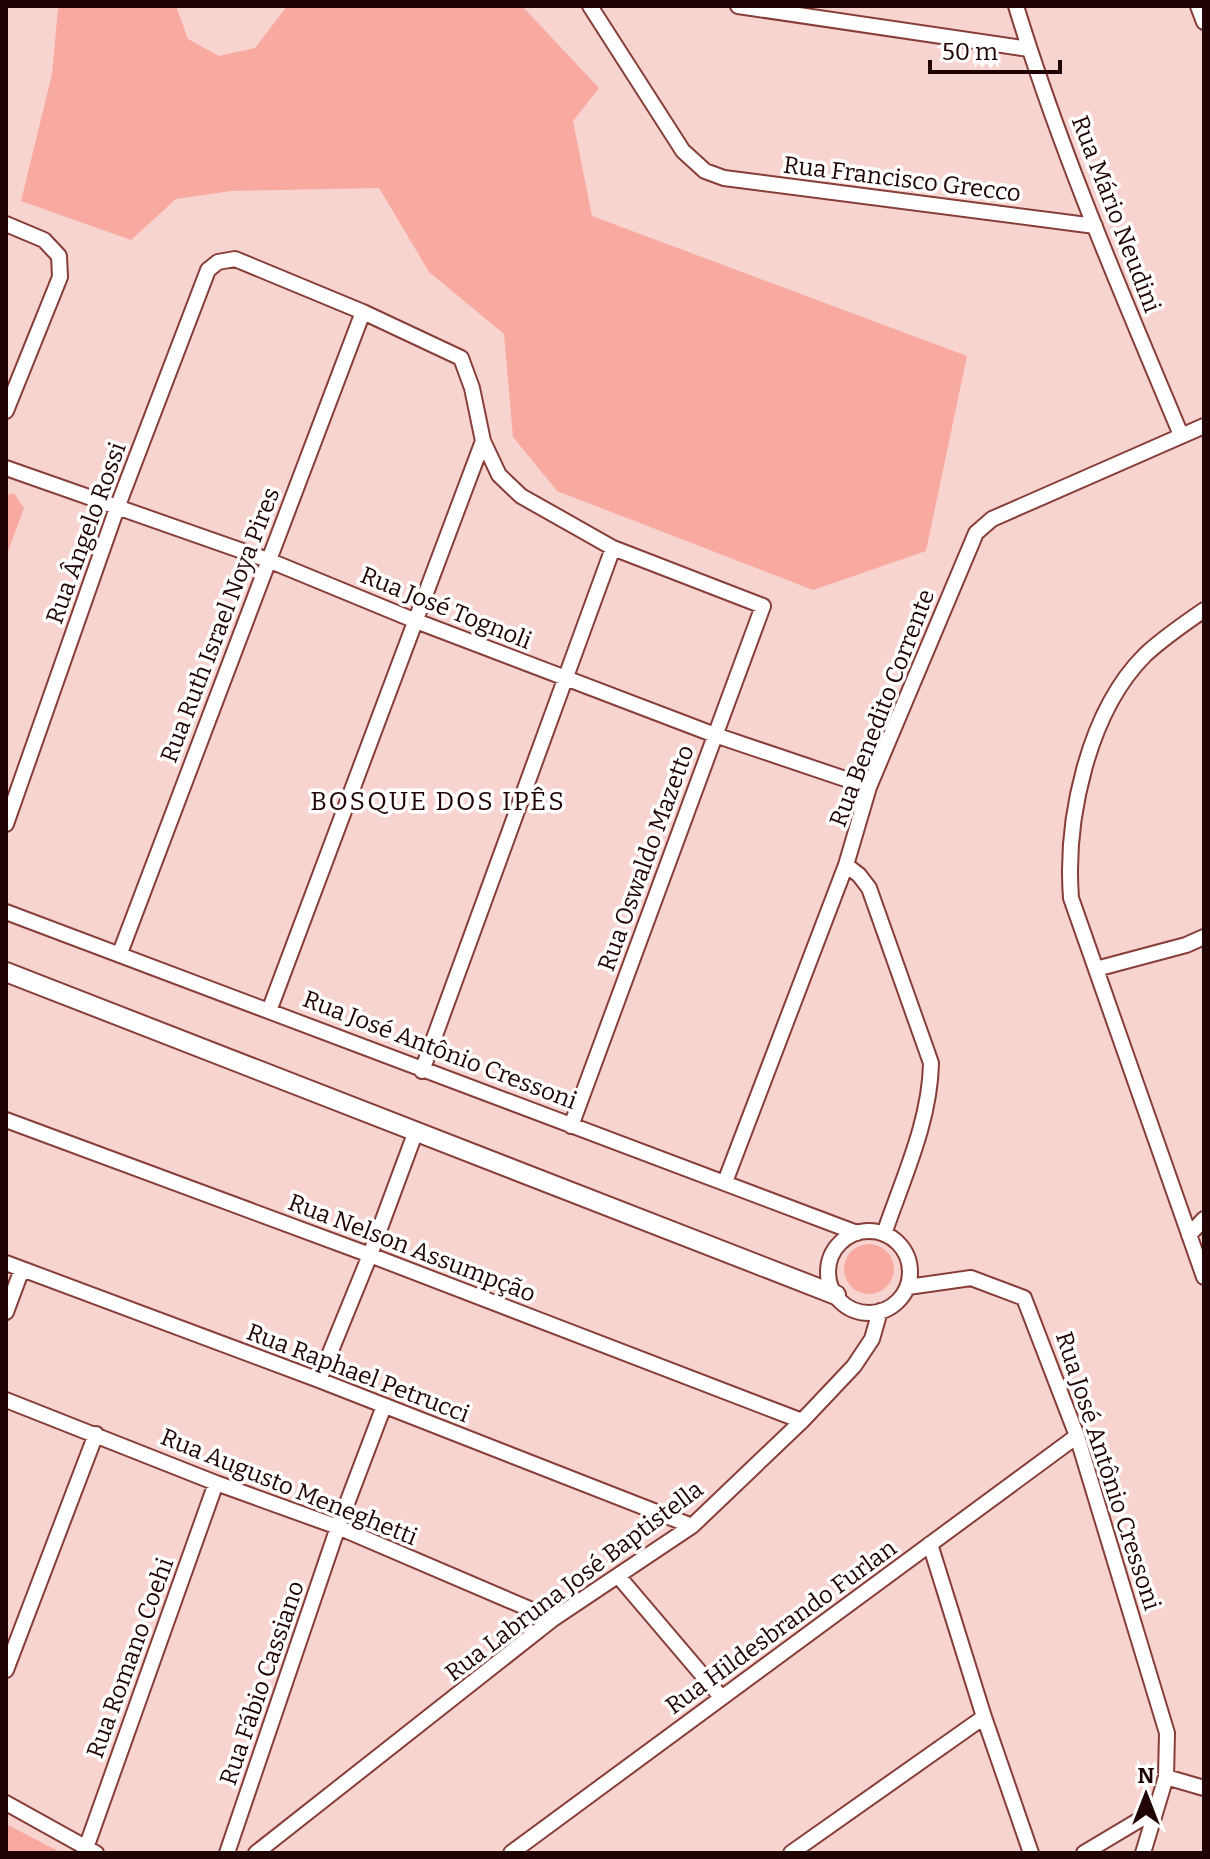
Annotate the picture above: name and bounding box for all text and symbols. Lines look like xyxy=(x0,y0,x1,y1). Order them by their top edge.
scale bar xyxy=(930,24,1060,74)
text: 50 m xyxy=(942,38,998,66)
street label: Rua Mário Neudini xyxy=(1066,112,1166,316)
street label: Rua Francisco Grecco xyxy=(782,151,1022,207)
street label: Rua Ângelo Rossi xyxy=(40,439,132,627)
street label: Rua Ruth Israel Noya Pires xyxy=(155,484,285,766)
street label: Rua José Tognoli xyxy=(356,561,536,655)
street label: Rua Benedito Corrente xyxy=(824,585,940,831)
street label: Rua Oswaldo Mazetto xyxy=(592,741,700,975)
district label: BOSQUE DOS IPÊS xyxy=(310,786,566,817)
street label: Rua José Antônio Cressoni xyxy=(299,985,581,1115)
street label: Rua Nelson Assumpção xyxy=(284,1188,540,1308)
street label: Rua Raphael Petrucci xyxy=(243,1318,473,1428)
street label: Rua José Antônio Cressoni xyxy=(1050,1328,1166,1614)
street label: Rua Augusto Meneghetti xyxy=(157,1423,421,1551)
street label: Rua Labruna José Baptistella xyxy=(440,1475,708,1687)
street label: Rua Hildesbrando Furlan xyxy=(660,1534,902,1720)
street label: Rua Romano Coehi xyxy=(81,1554,179,1762)
street label: Rua Fábio Cassiano xyxy=(214,1577,310,1789)
north arrow xyxy=(1106,1755,1186,1835)
text: N xyxy=(1138,1762,1155,1789)

